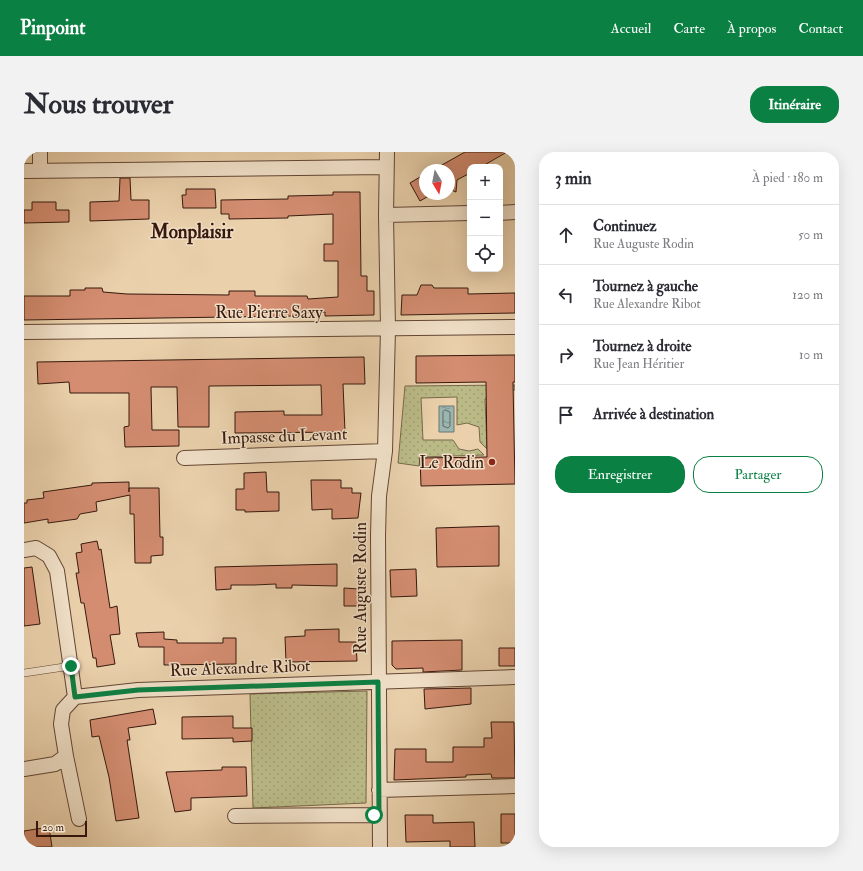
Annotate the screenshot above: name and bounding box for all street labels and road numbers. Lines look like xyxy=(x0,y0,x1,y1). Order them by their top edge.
street label: Rue Pierre Saxy xyxy=(215,302,323,324)
street label: Impasse du Levant xyxy=(220,423,348,450)
street label: Rue Auguste Rodin xyxy=(350,522,371,654)
street label: Rue Alexandre Ribot xyxy=(169,655,311,681)

